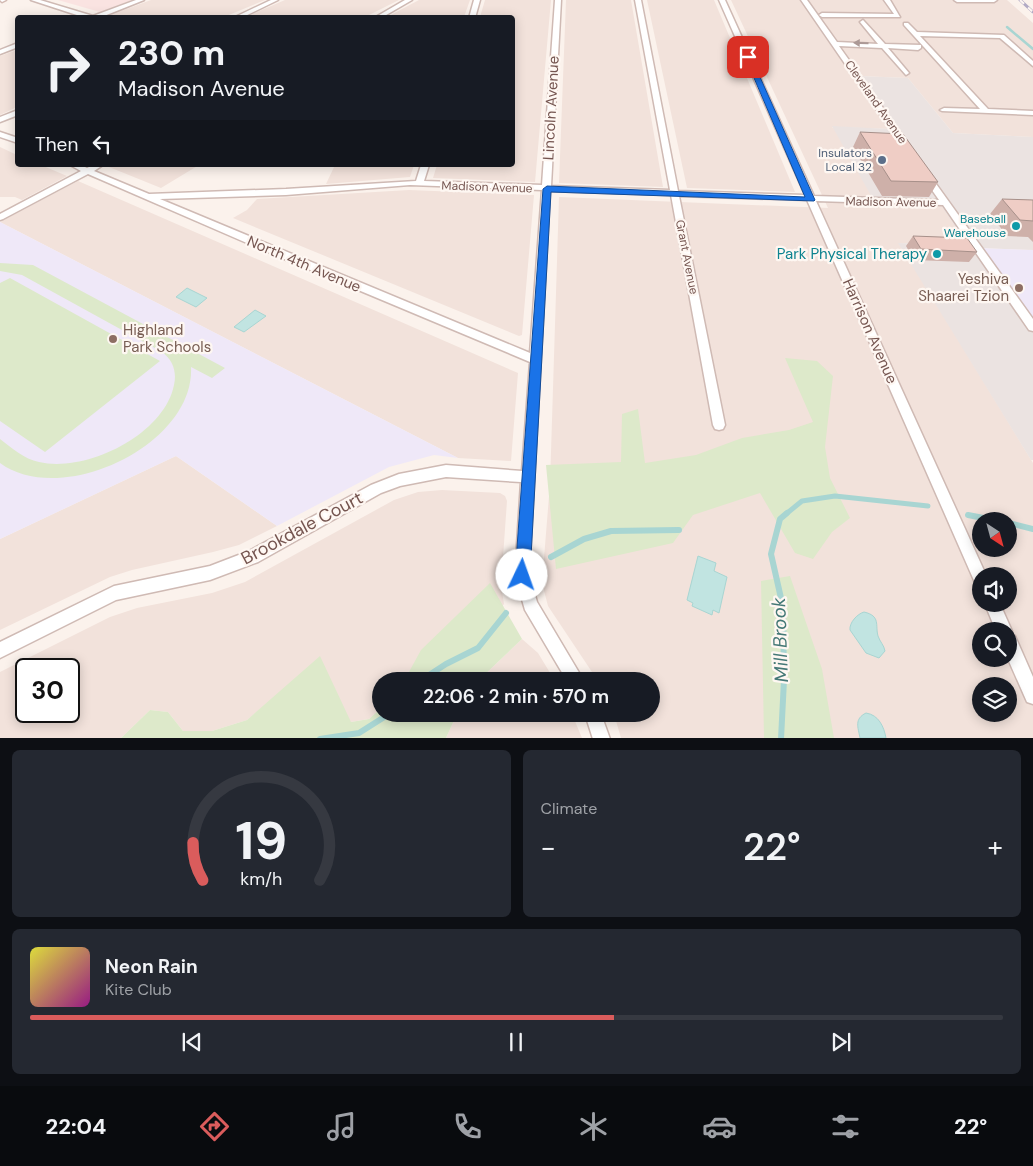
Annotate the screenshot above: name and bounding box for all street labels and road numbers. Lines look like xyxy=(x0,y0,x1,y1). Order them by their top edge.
street label: Lincoln Avenue xyxy=(538,55,564,161)
street label: Cleveland Avenue xyxy=(841,57,911,147)
street label: Madison Avenue xyxy=(441,177,533,197)
street label: Madison Avenue xyxy=(845,193,937,211)
street label: Grant Avenue xyxy=(672,218,702,296)
street label: North 4th Avenue xyxy=(244,231,364,297)
street label: Harrison Avenue xyxy=(838,275,902,387)
street label: Brookdale Court xyxy=(237,486,367,570)

